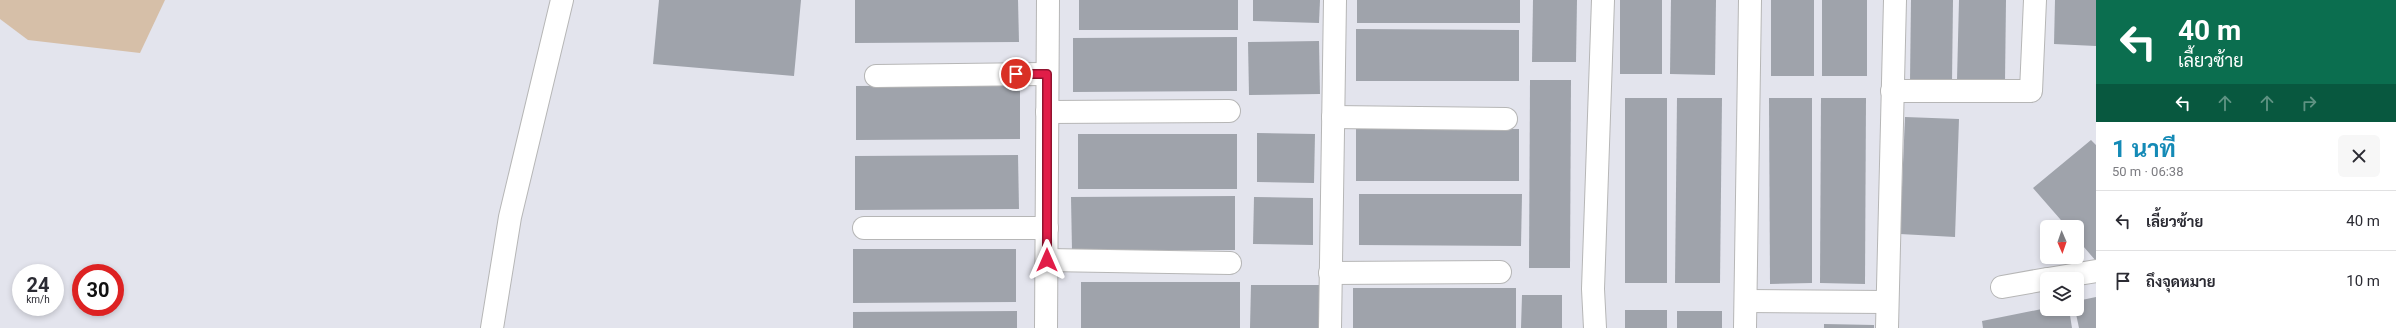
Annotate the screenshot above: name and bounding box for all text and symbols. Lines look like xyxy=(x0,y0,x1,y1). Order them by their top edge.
text: 40 m xyxy=(2178,14,2241,47)
icon: left xyxy=(2112,16,2164,68)
text: เลี้ยวซ้าย xyxy=(2178,50,2244,71)
pin xyxy=(999,57,1033,91)
icon: arrive xyxy=(1005,63,1027,85)
icon: left xyxy=(2172,92,2194,114)
icon: ahead xyxy=(2214,92,2236,114)
icon: ahead xyxy=(2256,92,2278,114)
icon: right xyxy=(2298,92,2320,114)
text: 1 นาที xyxy=(2112,135,2176,163)
button: close xyxy=(2338,135,2380,177)
text: 50 m · 06:38 xyxy=(2112,164,2183,179)
icon: left xyxy=(2112,210,2134,232)
text: 40 m xyxy=(2346,212,2380,230)
text: เลี้ยวซ้าย xyxy=(2146,213,2203,231)
north arrow xyxy=(2040,220,2084,264)
map controls xyxy=(2040,220,2084,316)
position arrow xyxy=(1026,239,1068,281)
speed limit sign: 30 xyxy=(72,264,124,316)
icon: arrive xyxy=(2112,270,2134,292)
button: layers xyxy=(2040,272,2084,316)
text: 10 m xyxy=(2346,272,2380,290)
text: 24 xyxy=(27,273,49,297)
text: ถึงจุดหมาย xyxy=(2146,273,2216,291)
text: km/h xyxy=(26,294,50,305)

